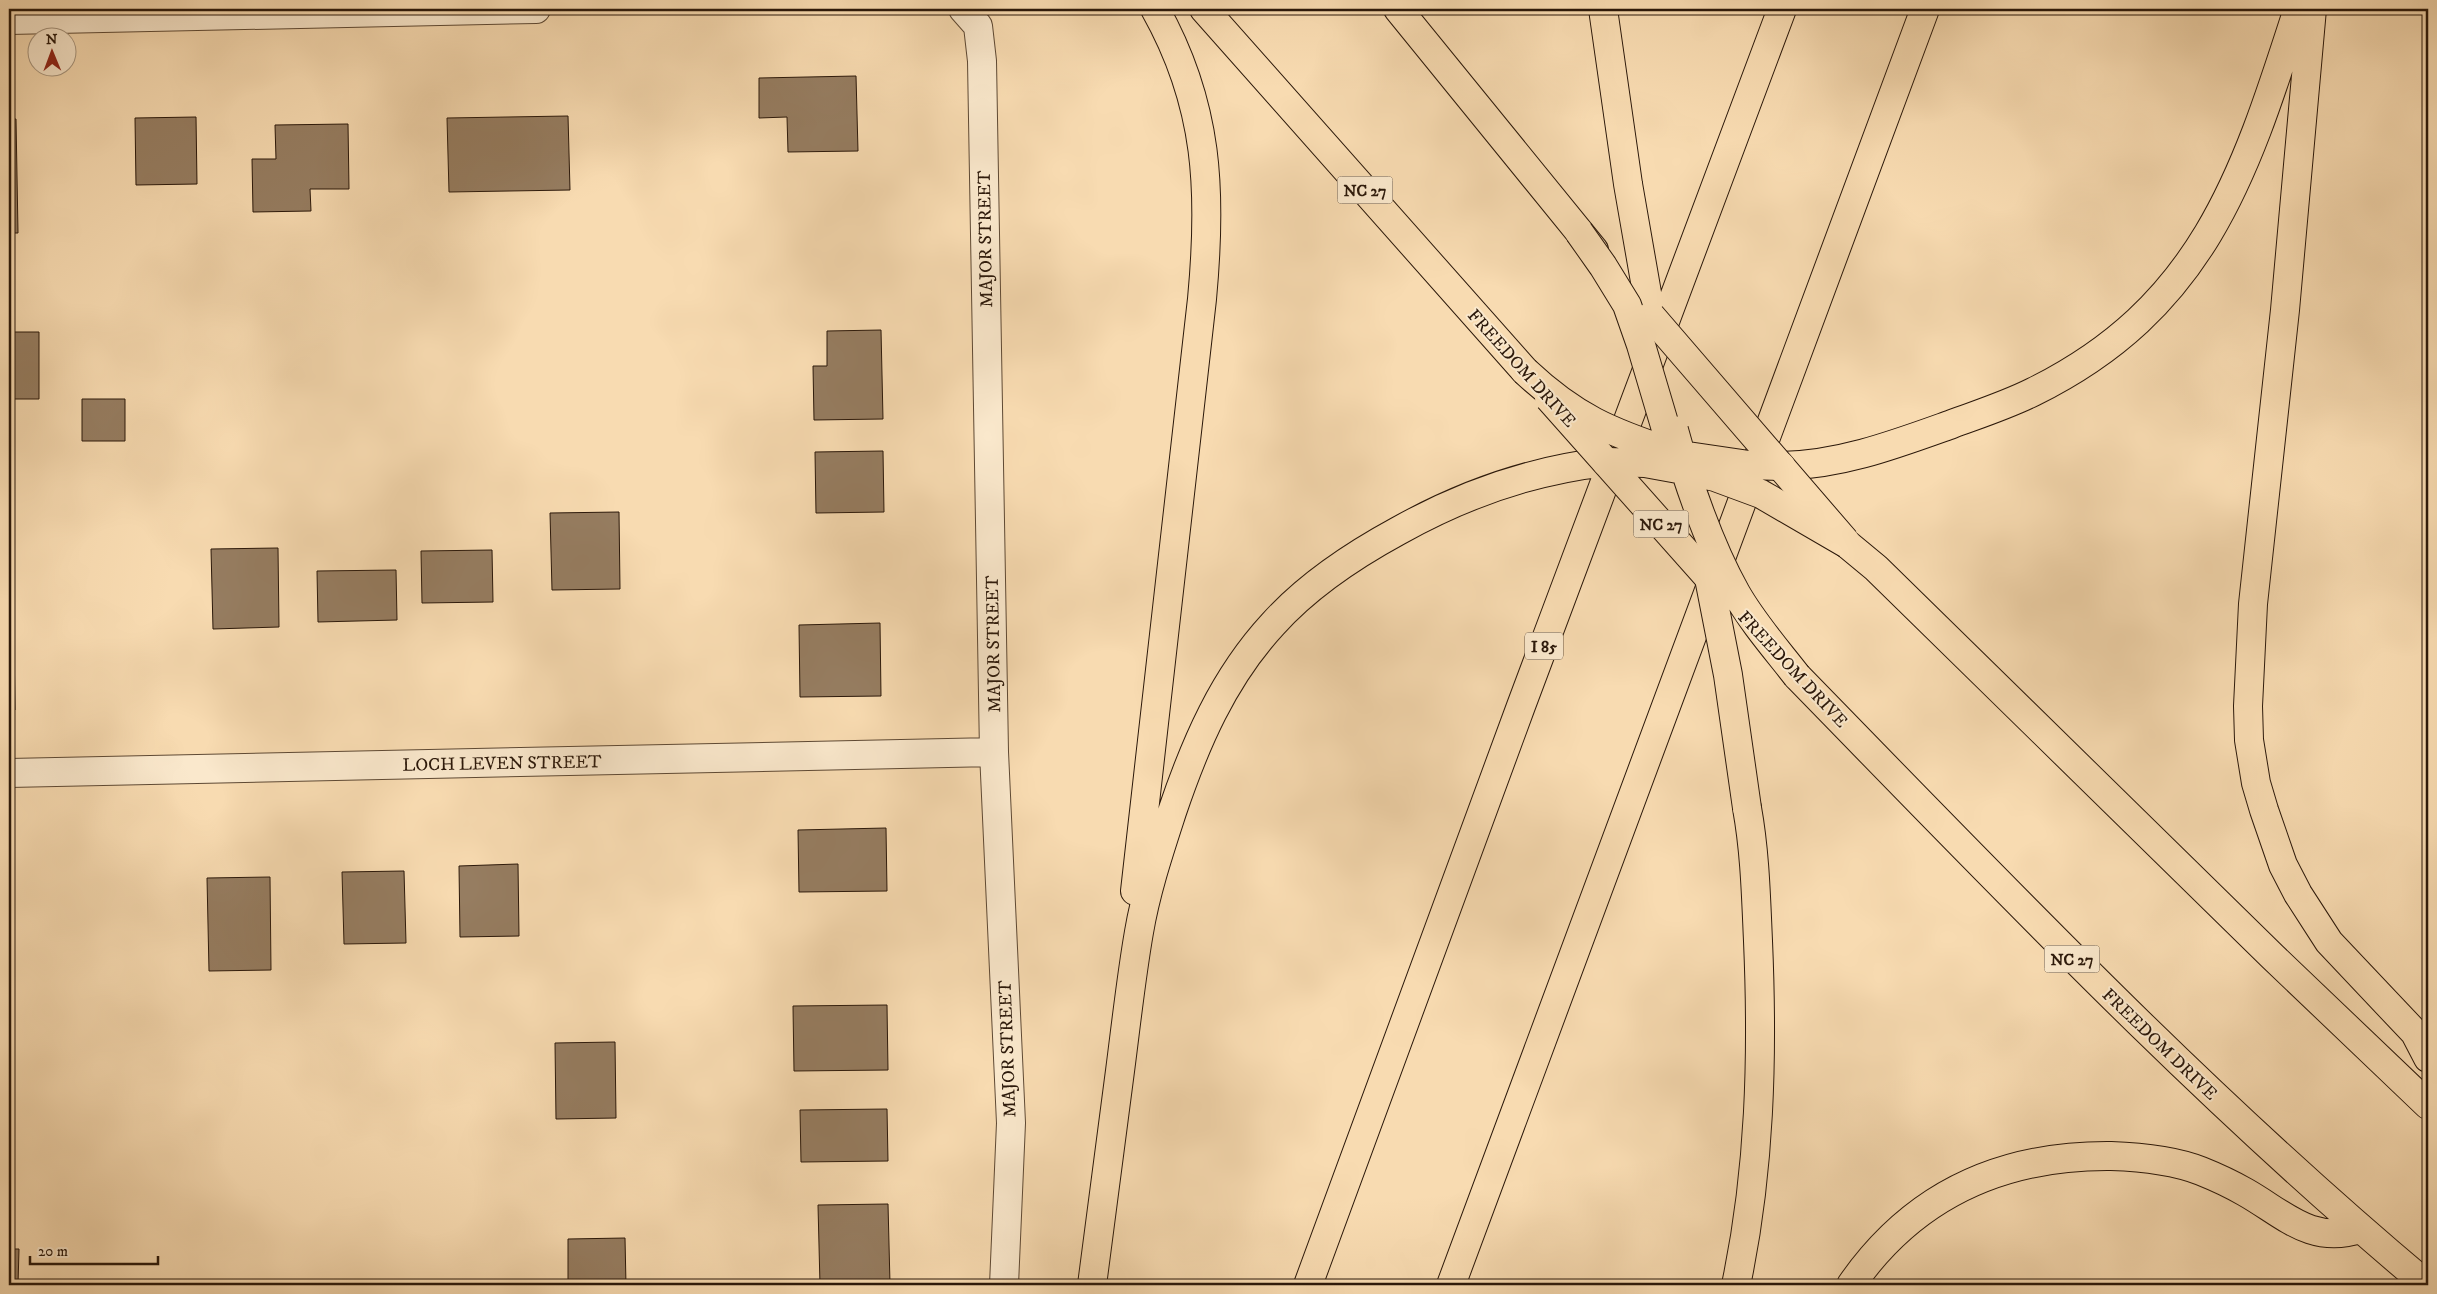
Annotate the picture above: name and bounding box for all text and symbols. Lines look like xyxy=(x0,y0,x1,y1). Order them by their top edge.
north arrow xyxy=(28,28,78,78)
text: N xyxy=(46,31,58,49)
street label: MAJOR STREET xyxy=(974,170,998,308)
road number: NC 27 xyxy=(1338,176,1392,204)
street label: FREEDOM DRIVE xyxy=(1462,305,1580,433)
road number: NC 27 xyxy=(1634,510,1688,538)
street label: MAJOR STREET xyxy=(982,575,1006,713)
street label: FREEDOM DRIVE xyxy=(1733,607,1852,733)
road number: I 85 xyxy=(1525,632,1563,659)
street label: LOCH LEVEN STREET xyxy=(402,751,602,777)
road number: NC 27 xyxy=(2044,946,2100,972)
street label: MAJOR STREET xyxy=(995,980,1021,1118)
street label: FREEDOM DRIVE xyxy=(2097,984,2222,1105)
scale bar xyxy=(30,1234,158,1266)
text: 20 m xyxy=(38,1242,68,1261)

